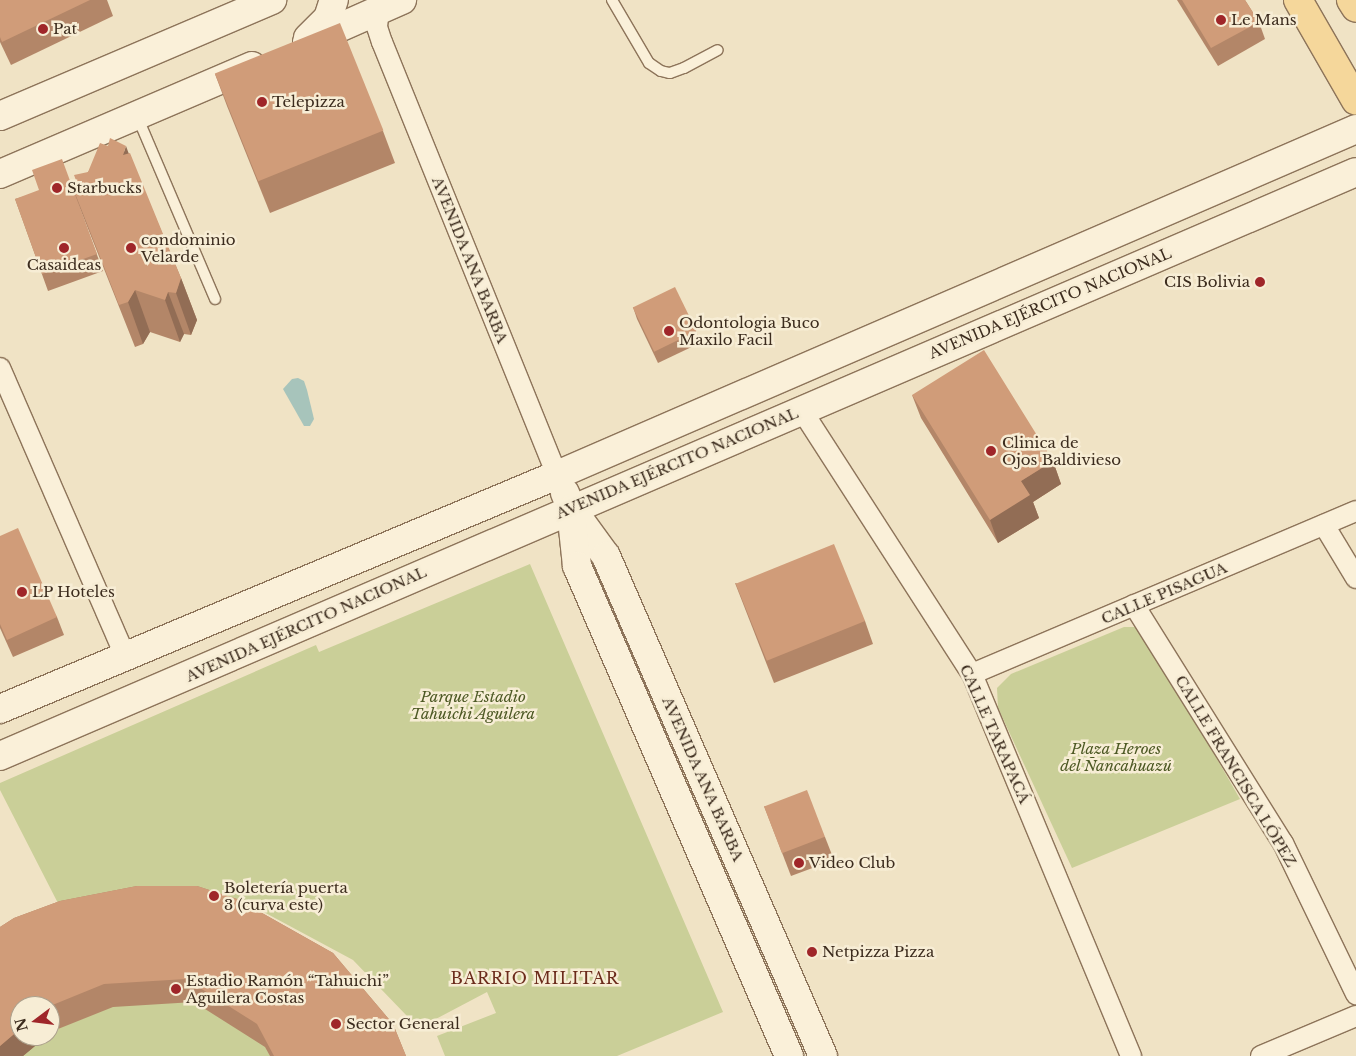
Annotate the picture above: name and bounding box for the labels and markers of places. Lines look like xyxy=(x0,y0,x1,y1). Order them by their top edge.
place label: Le Mans xyxy=(1231,11,1297,29)
marker: Le Mans xyxy=(1215,14,1227,26)
place label: Pat xyxy=(53,20,77,38)
marker: Pat xyxy=(37,23,49,35)
place label: Telepizza xyxy=(272,93,345,111)
marker: Telepizza xyxy=(256,96,268,108)
place label: Starbucks xyxy=(67,179,142,197)
marker: Starbucks xyxy=(51,182,63,194)
place label: condominio Velarde xyxy=(141,230,236,265)
marker: Casaideas xyxy=(58,242,70,254)
marker: condominio Velarde xyxy=(125,242,137,254)
place label: Casaideas xyxy=(27,256,101,274)
place label: CIS Bolivia xyxy=(1164,273,1250,291)
marker: CIS Bolivia xyxy=(1254,276,1266,288)
place label: Odontologia Buco Maxilo Facil xyxy=(679,313,820,348)
marker: Odontologia Buco Maxilo Facil xyxy=(663,325,675,337)
place label: Clinica de Ojos Baldivieso xyxy=(1002,433,1121,468)
marker: Clinica de Ojos Baldivieso xyxy=(984,444,998,458)
place label: LP Hoteles xyxy=(32,583,115,601)
marker: LP Hoteles xyxy=(16,586,28,598)
place label: Video Club xyxy=(809,854,895,872)
marker: Video Club xyxy=(793,857,805,869)
place label: Boletería puerta 3 (curva este) xyxy=(224,878,348,913)
marker: Boletería puerta 3 (curva este) xyxy=(208,890,220,902)
place label: Netpizza Pizza xyxy=(822,943,934,961)
marker: Netpizza Pizza xyxy=(806,946,818,958)
place label: Estadio Ramón “Tahuichi” Aguilera Costas xyxy=(186,971,389,1006)
marker: Estadio Ramón “Tahuichi” Aguilera Costas xyxy=(170,983,182,995)
place label: Sector General xyxy=(346,1015,460,1033)
marker: Sector General xyxy=(330,1018,342,1030)

